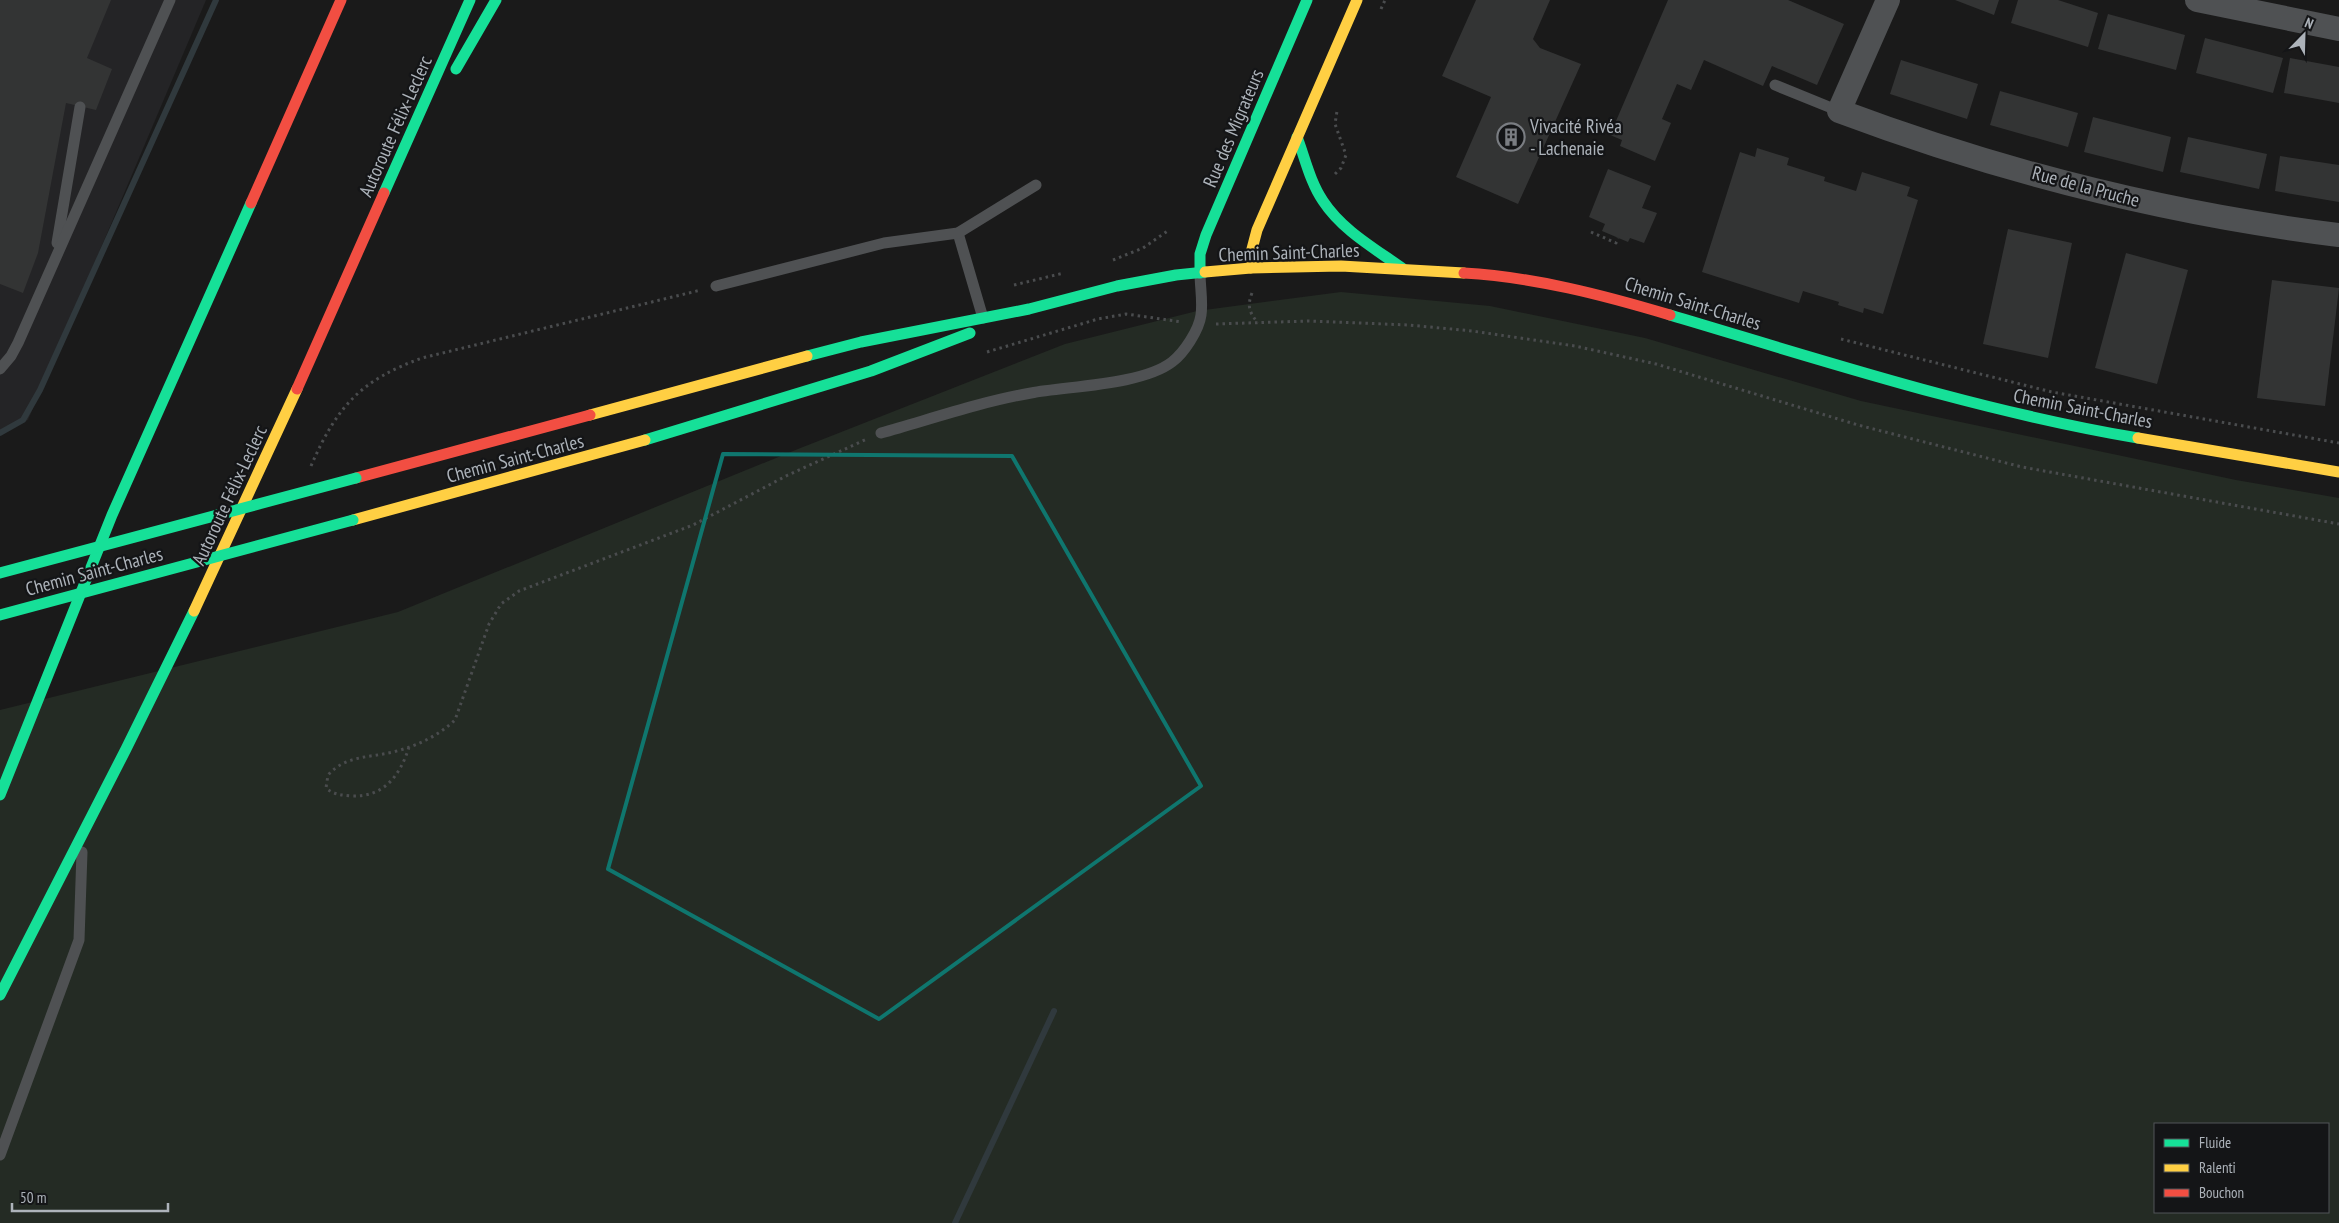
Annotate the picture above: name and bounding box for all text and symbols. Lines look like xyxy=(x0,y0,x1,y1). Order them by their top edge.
north arrow xyxy=(2279,10,2329,60)
text: N xyxy=(2302,13,2316,33)
street label: Autoroute Félix-Leclerc xyxy=(353,52,437,200)
street label: Rue des Migrateurs xyxy=(1197,65,1269,191)
place label: Vivacité Rivéa - Lachenaie xyxy=(1529,114,1622,160)
building icon: Vivacité Rivéa - Lachenaie xyxy=(1496,122,1526,152)
street label: Rue de la Pruche xyxy=(2030,160,2142,212)
street label: Chemin Saint-Charles xyxy=(1218,238,1360,266)
street label: Chemin Saint-Charles xyxy=(1622,271,1764,335)
street label: Chemin Saint-Charles xyxy=(2012,383,2154,433)
street label: Autoroute Félix-Leclerc xyxy=(186,421,272,569)
street label: Chemin Saint-Charles xyxy=(444,428,586,488)
street label: Chemin Saint-Charles xyxy=(23,541,165,601)
legend xyxy=(2154,1123,2329,1213)
text: Fluide xyxy=(2199,1133,2231,1152)
text: Ralenti xyxy=(2199,1158,2236,1177)
scale bar xyxy=(12,1180,169,1212)
text: Bouchon xyxy=(2199,1183,2244,1202)
text: 50 m xyxy=(20,1188,46,1207)

